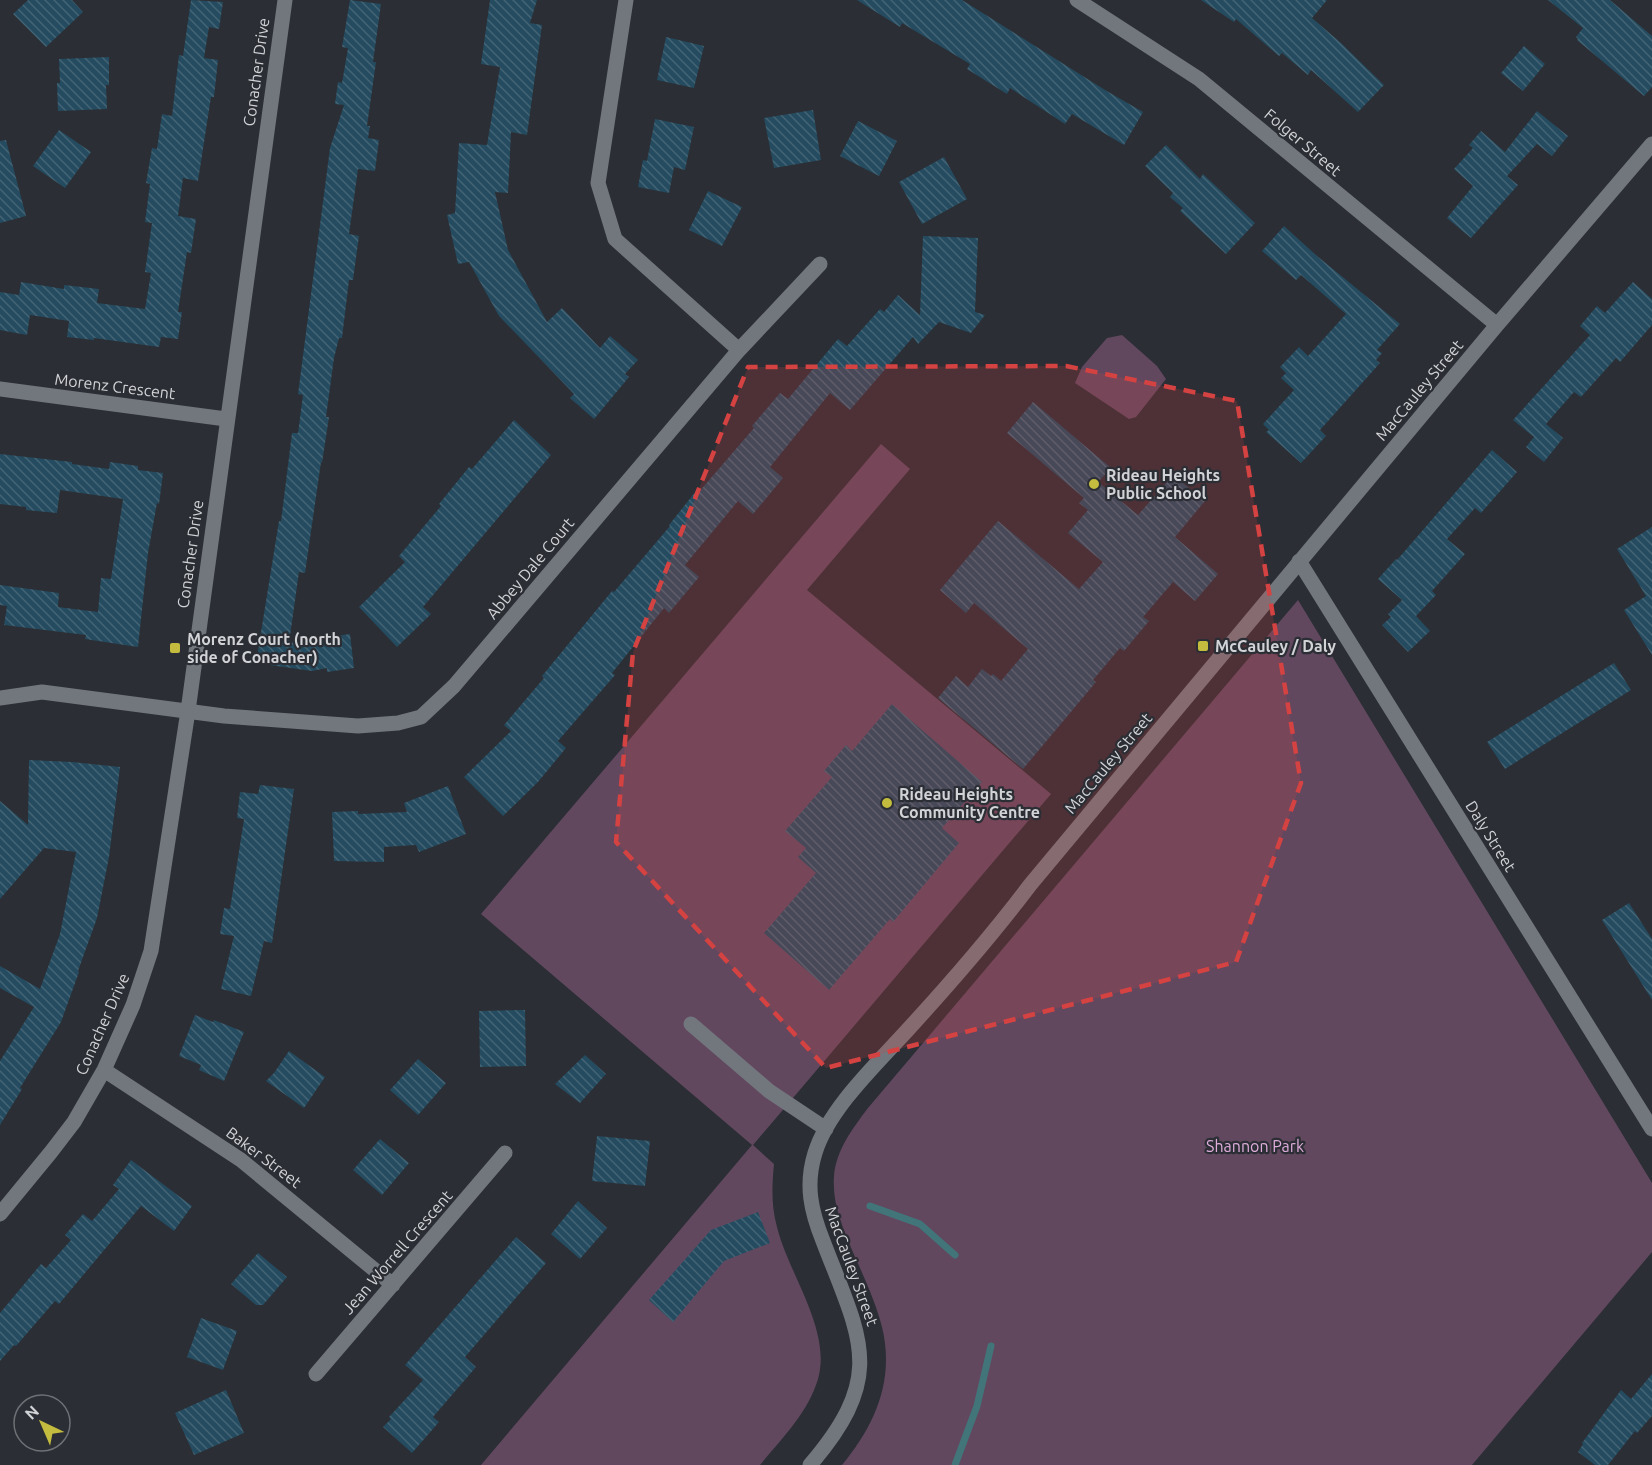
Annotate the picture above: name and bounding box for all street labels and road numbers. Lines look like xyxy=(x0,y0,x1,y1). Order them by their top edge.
street label: Conacher Drive xyxy=(239,17,273,127)
street label: Folger Street xyxy=(1261,105,1345,180)
street label: MacCauley Street xyxy=(1372,335,1467,444)
street label: Morenz Crescent xyxy=(54,370,177,402)
street label: Conacher Drive xyxy=(173,499,207,609)
street label: Abbey Dale Court xyxy=(483,513,578,622)
street label: MacCauley Street xyxy=(1061,708,1156,817)
street label: Daly Street xyxy=(1462,797,1520,875)
street label: Conacher Drive xyxy=(72,970,132,1078)
street label: Baker Street xyxy=(223,1123,306,1192)
street label: Jean Worrell Crescent xyxy=(338,1186,456,1317)
street label: MacCauley Street xyxy=(822,1204,882,1329)

